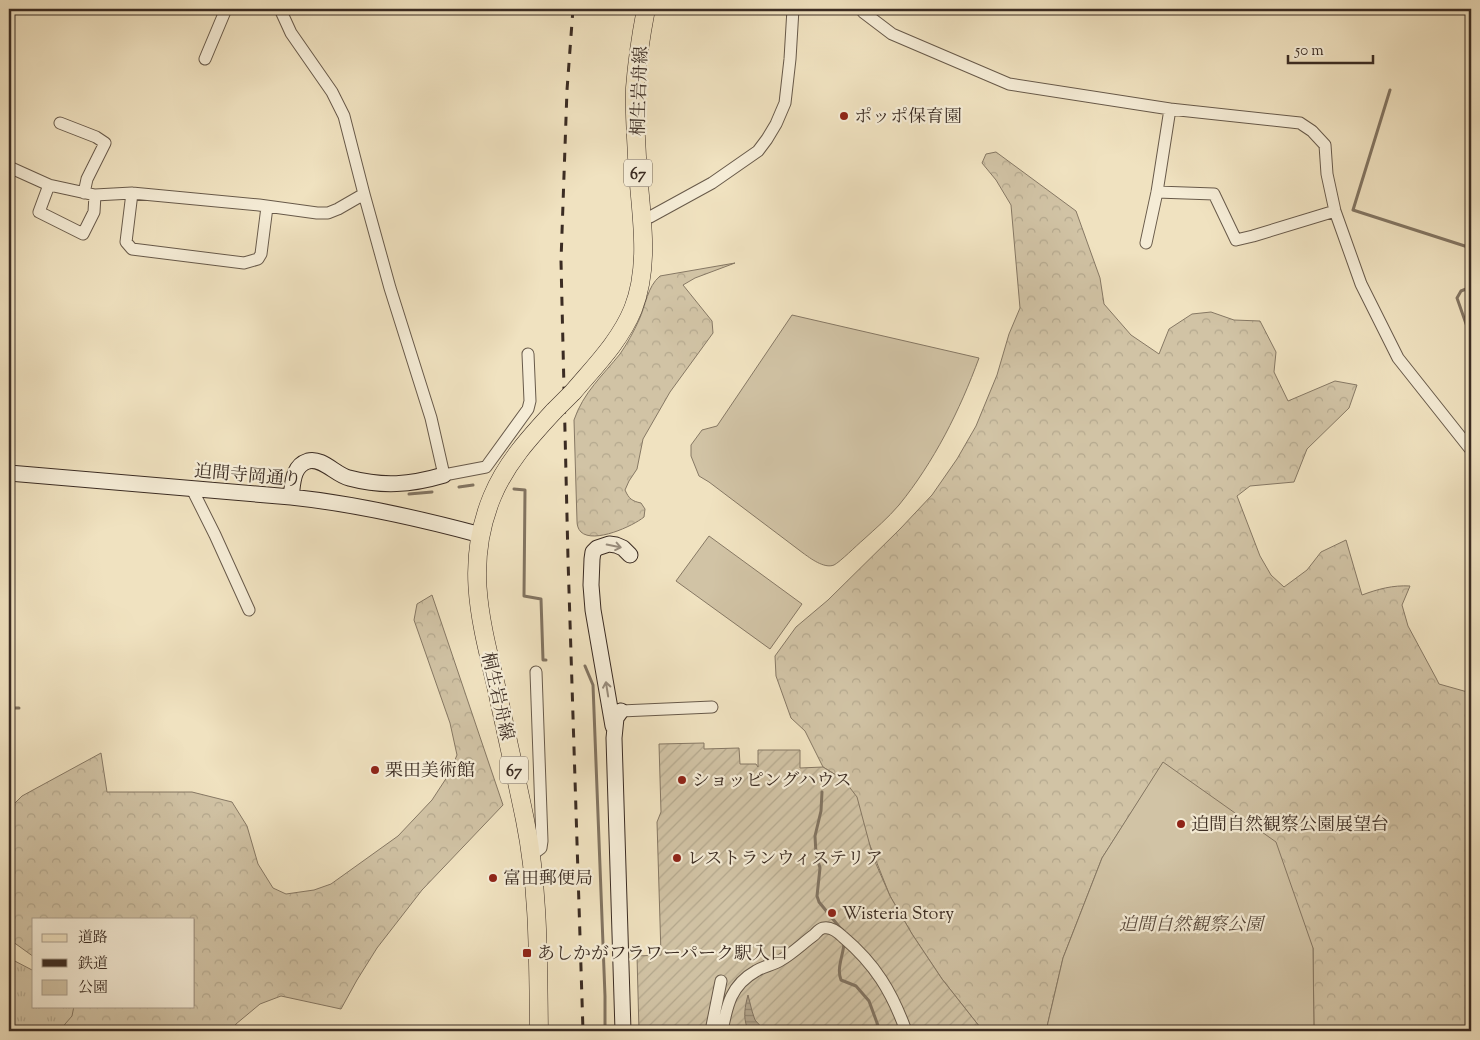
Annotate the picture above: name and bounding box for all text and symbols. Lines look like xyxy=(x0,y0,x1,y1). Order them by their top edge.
scale bar xyxy=(1288,32,1372,64)
text: 50 m xyxy=(1294,41,1324,62)
street label: 桐生岩舟線 xyxy=(626,46,656,136)
place label: ポッポ保育園 xyxy=(854,105,962,131)
marker: ポッポ保育園 xyxy=(838,110,850,122)
road number: 67 xyxy=(624,160,652,187)
street label: 迫間寺岡通り xyxy=(193,459,303,495)
one-way arrow xyxy=(606,542,622,551)
street label: 桐生岩舟線 xyxy=(473,650,519,743)
one-way arrow xyxy=(602,682,612,698)
road number: 67 xyxy=(500,756,528,784)
place label: 栗田美術館 xyxy=(385,759,475,785)
marker: 栗田美術館 xyxy=(369,764,381,776)
place label: ショッピングハウス xyxy=(692,769,852,795)
marker: ショッピングハウス xyxy=(676,774,688,786)
place label: 迫間自然観察公園展望台 xyxy=(1191,813,1389,839)
marker: 迫間自然観察公園展望台 xyxy=(1175,818,1187,830)
place label: レストランウィステリア xyxy=(687,847,883,873)
marker: レストランウィステリア xyxy=(671,852,683,864)
place label: 富田郵便局 xyxy=(503,867,593,893)
marker: 富田郵便局 xyxy=(487,872,499,884)
place label: Wisteria Story xyxy=(842,902,954,928)
marker: Wisteria Story xyxy=(826,907,838,919)
park label: 迫間自然観察公園 xyxy=(1119,913,1266,939)
legend xyxy=(32,918,195,1008)
text: 道路 xyxy=(78,928,108,949)
place label: あしかがフラワーパーク駅入口 xyxy=(537,942,788,968)
marker: あしかがフラワーパーク駅入口 xyxy=(521,947,533,959)
text: 鉄道 xyxy=(78,954,108,975)
text: 公園 xyxy=(78,978,108,999)

